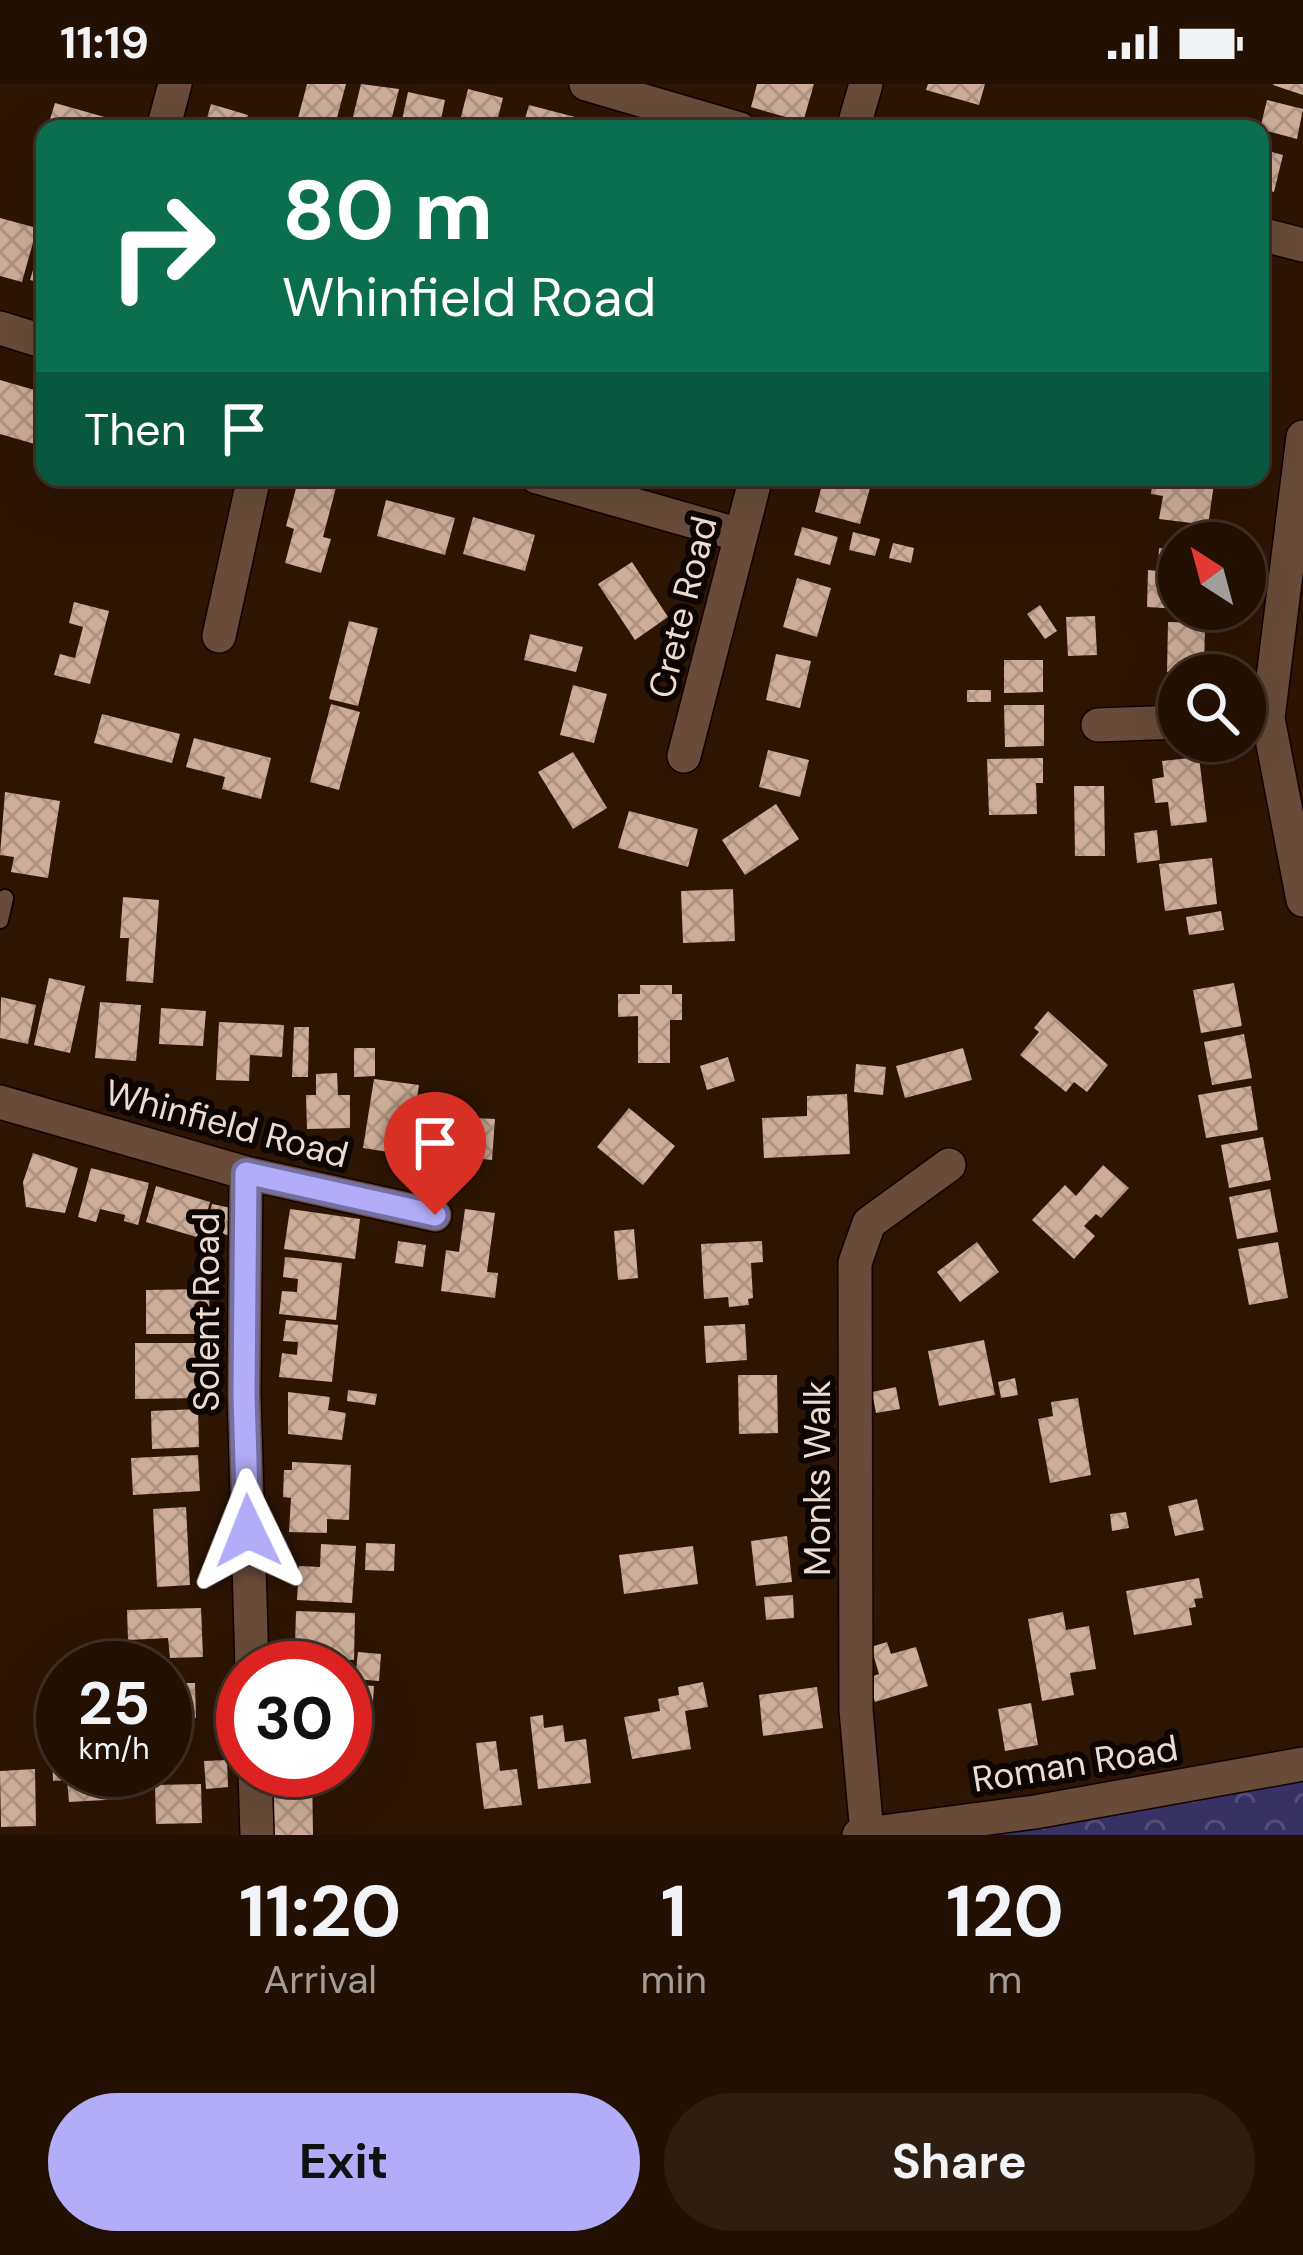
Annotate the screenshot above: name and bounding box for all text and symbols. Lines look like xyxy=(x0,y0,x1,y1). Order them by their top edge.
text: 11:19 xyxy=(60,13,149,72)
text: 80 m xyxy=(282,156,493,265)
icon: right xyxy=(84,168,240,324)
text: Whinfield Road xyxy=(282,262,656,333)
icon: arrive xyxy=(211,396,277,462)
text: Then xyxy=(84,400,187,459)
street label: Crete Road xyxy=(637,511,728,703)
north arrow xyxy=(1158,522,1266,630)
map controls xyxy=(1158,522,1266,762)
button: search xyxy=(1158,654,1266,762)
street label: Whinfield Road xyxy=(100,1068,353,1178)
pin xyxy=(384,1092,486,1215)
icon: arrive xyxy=(402,1110,468,1176)
street label: Solent Road xyxy=(183,1213,230,1411)
street label: Monks Walk xyxy=(794,1380,841,1576)
position arrow xyxy=(185,1468,311,1594)
speed limit sign: 30 xyxy=(216,1641,372,1797)
text: 25 xyxy=(78,1664,150,1743)
street label: Roman Road xyxy=(969,1724,1181,1803)
text: km/h xyxy=(79,1729,149,1768)
text: 11:20 xyxy=(239,1865,402,1958)
text: 1 xyxy=(661,1865,687,1958)
text: 120 xyxy=(946,1865,1064,1958)
text: Arrival xyxy=(263,1954,377,2005)
text: min xyxy=(640,1954,707,2005)
text: m xyxy=(988,1954,1022,2005)
button: Exit xyxy=(48,2093,640,2231)
button: Share xyxy=(664,2093,1255,2231)

